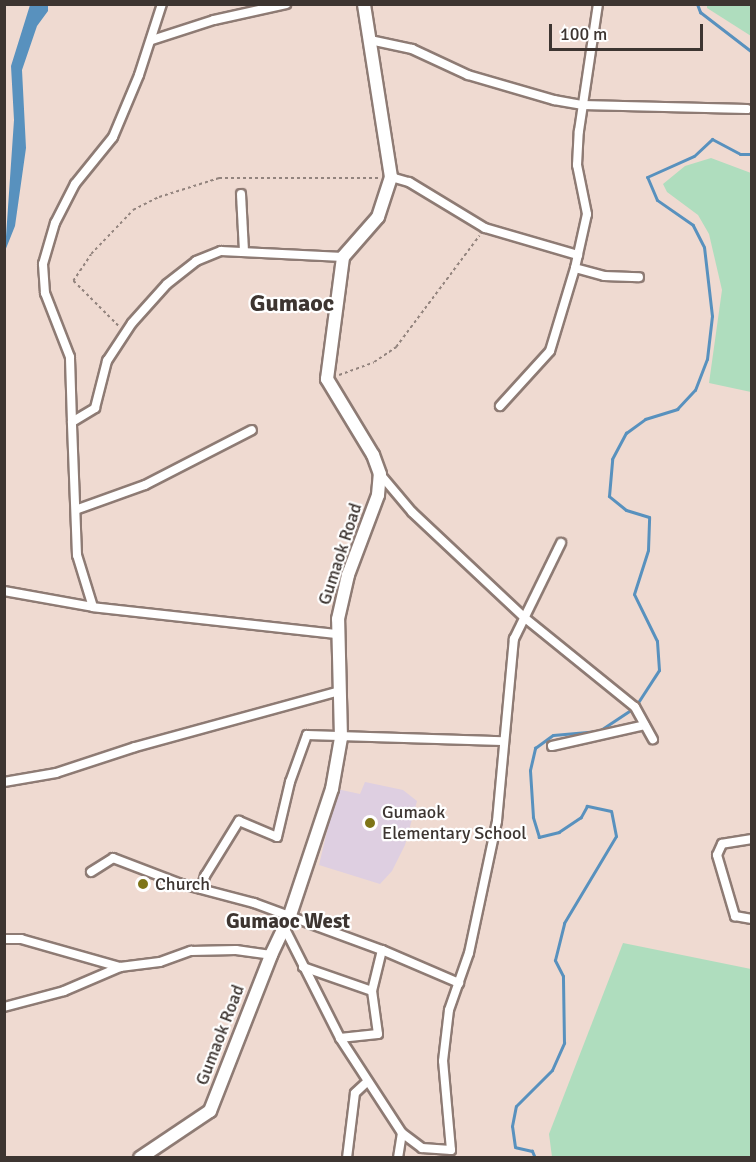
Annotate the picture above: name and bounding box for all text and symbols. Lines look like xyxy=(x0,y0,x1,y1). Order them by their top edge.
scale bar xyxy=(552,12,706,50)
text: 100 m xyxy=(560,23,607,45)
district label: Gumaoc xyxy=(250,290,334,318)
street label: Gumaok Road xyxy=(313,500,367,608)
place label: Gumaok Elementary School xyxy=(382,802,527,844)
marker: Gumaok Elementary School xyxy=(363,816,377,830)
place label: Church xyxy=(155,873,210,895)
marker: Church xyxy=(136,877,150,891)
district label: Gumaoc West xyxy=(226,908,350,934)
street label: Gumaok Road xyxy=(191,982,249,1088)

